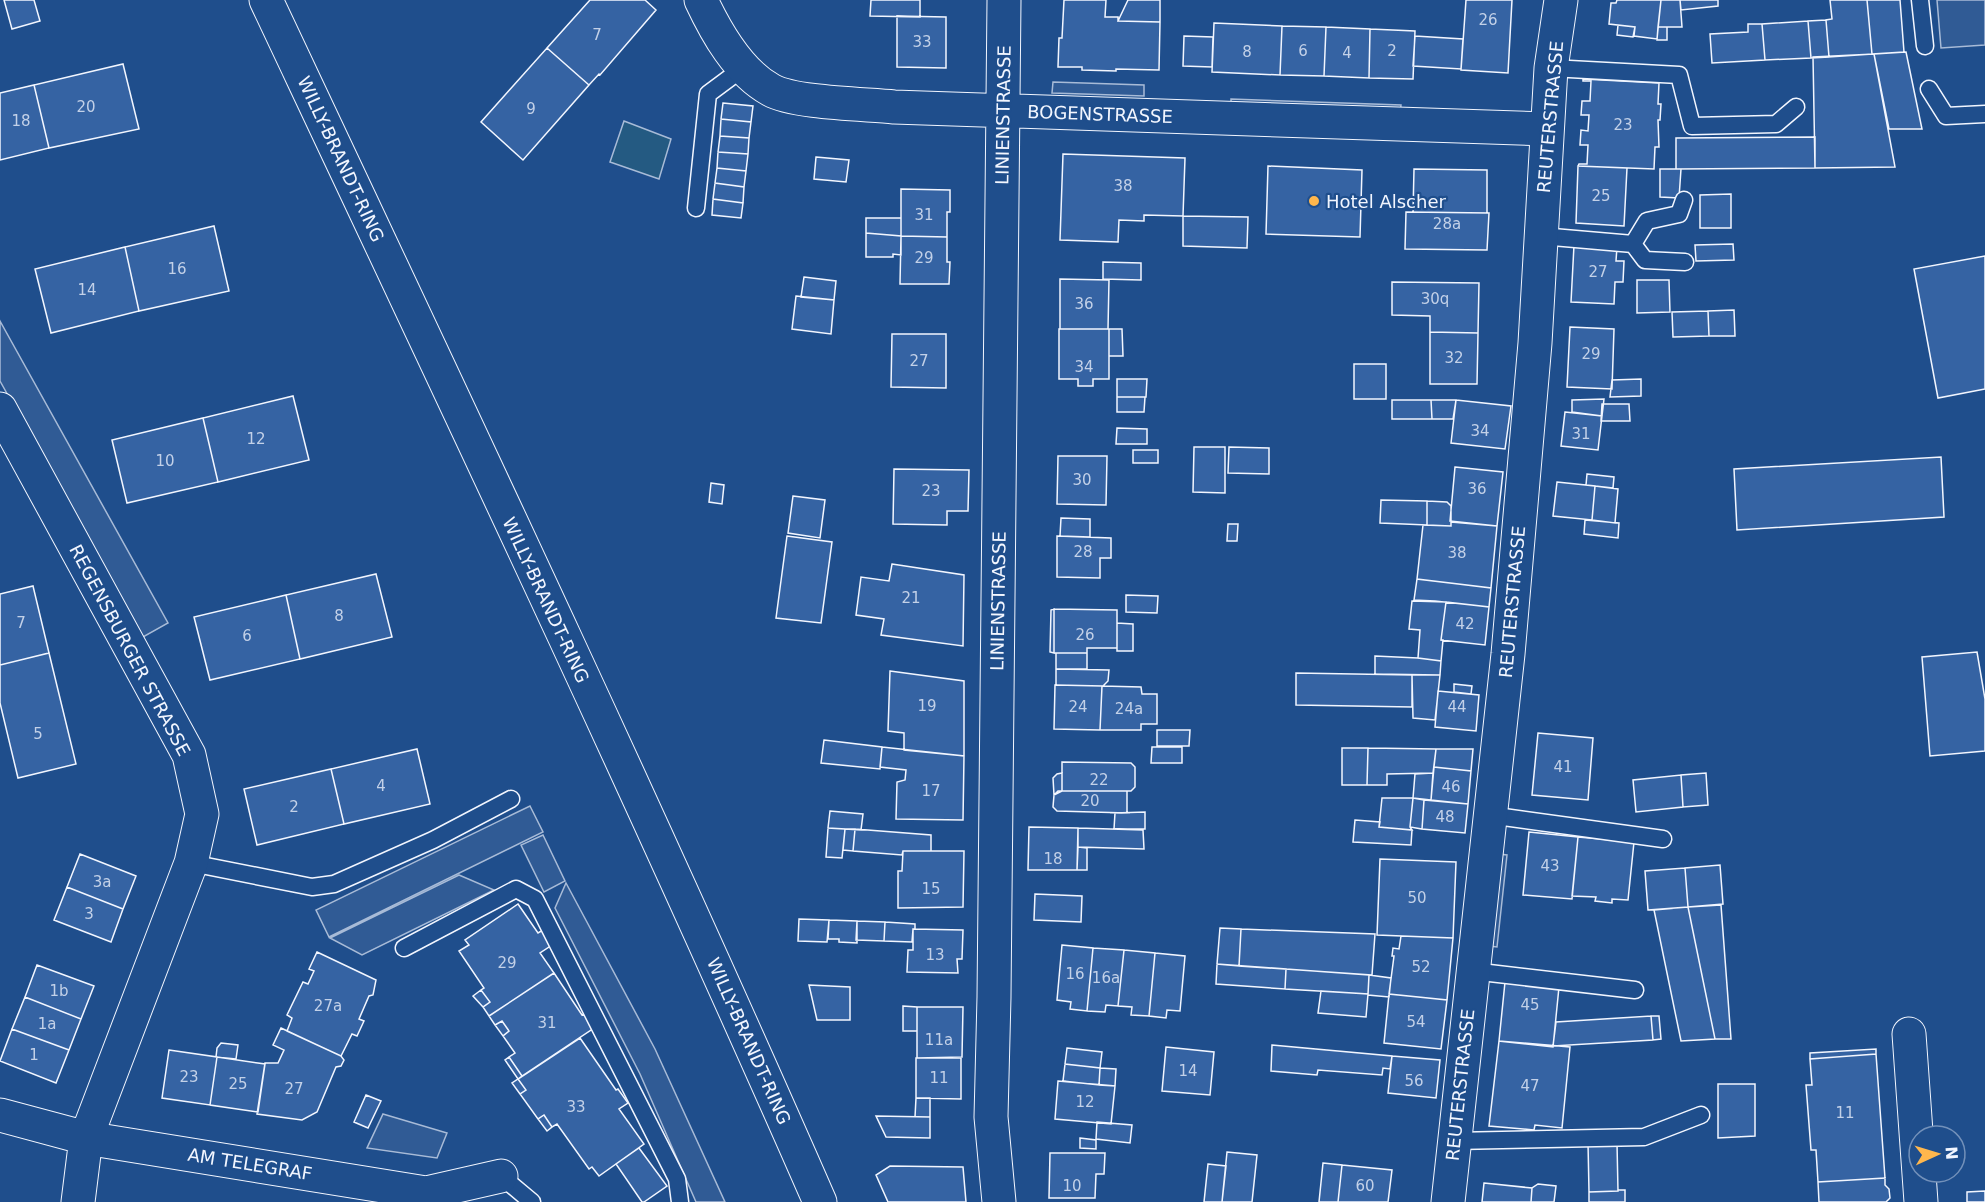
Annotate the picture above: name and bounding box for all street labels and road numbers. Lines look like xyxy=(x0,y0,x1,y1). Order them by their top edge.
street label: REUTERSTRASSE xyxy=(1533,40,1567,194)
street label: LINIENSTRASSE xyxy=(991,45,1015,185)
street label: WILLY-BRANDT-RING xyxy=(293,73,389,245)
street label: BOGENSTRASSE xyxy=(1027,101,1173,127)
street label: WILLY-BRANDT-RING xyxy=(498,514,594,686)
street label: REUTERSTRASSE xyxy=(1495,525,1529,679)
street label: LINIENSTRASSE xyxy=(986,531,1010,671)
street label: REGENSBURGER STRASSE xyxy=(65,541,195,759)
street label: WILLY-BRANDT-RING xyxy=(703,954,795,1128)
street label: REUTERSTRASSE xyxy=(1442,1008,1478,1162)
street label: AM TELEGRAF xyxy=(186,1144,314,1184)

